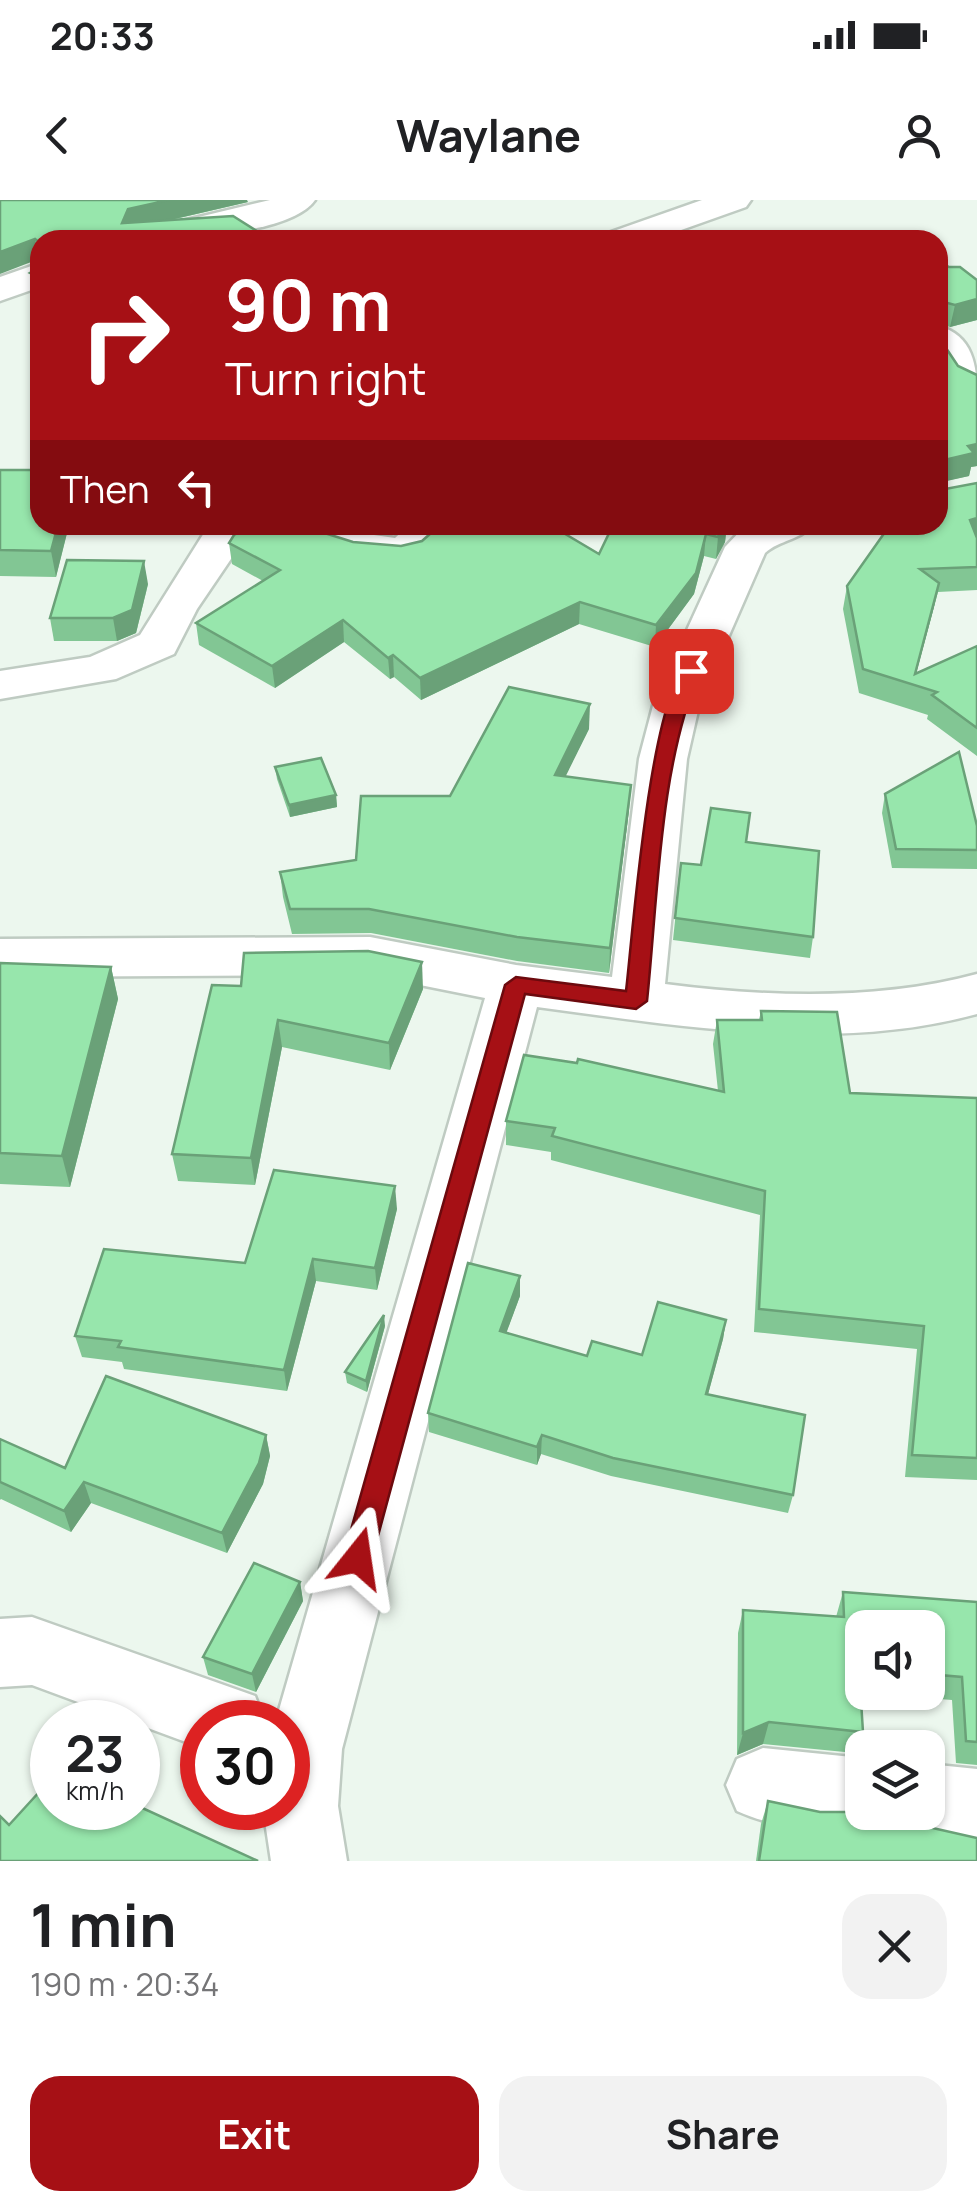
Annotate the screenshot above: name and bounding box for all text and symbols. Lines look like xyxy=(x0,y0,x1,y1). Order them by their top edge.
text: 20:33 xyxy=(50,9,155,61)
text: Waylane xyxy=(396,104,581,166)
icon: back xyxy=(30,108,85,163)
icon: person xyxy=(892,108,947,163)
text: 90 m xyxy=(225,256,392,352)
icon: right xyxy=(60,270,190,400)
text: Turn right xyxy=(225,347,426,409)
icon: left xyxy=(169,460,224,515)
text: Then xyxy=(60,462,149,514)
pin xyxy=(649,629,734,714)
icon: arrive xyxy=(664,644,719,699)
position arrow xyxy=(306,1506,410,1610)
map controls xyxy=(845,1610,945,1830)
button: sound xyxy=(845,1610,945,1710)
speed limit sign: 30 xyxy=(180,1700,310,1830)
text: 23 xyxy=(66,1719,124,1787)
button: layers xyxy=(845,1730,945,1830)
text: km/h xyxy=(66,1773,124,1808)
text: 1 min xyxy=(30,1883,177,1965)
button: close xyxy=(842,1894,947,1999)
text: 190 m · 20:34 xyxy=(30,1962,219,2006)
button: Exit xyxy=(30,2076,479,2191)
button: Share xyxy=(499,2076,947,2191)

